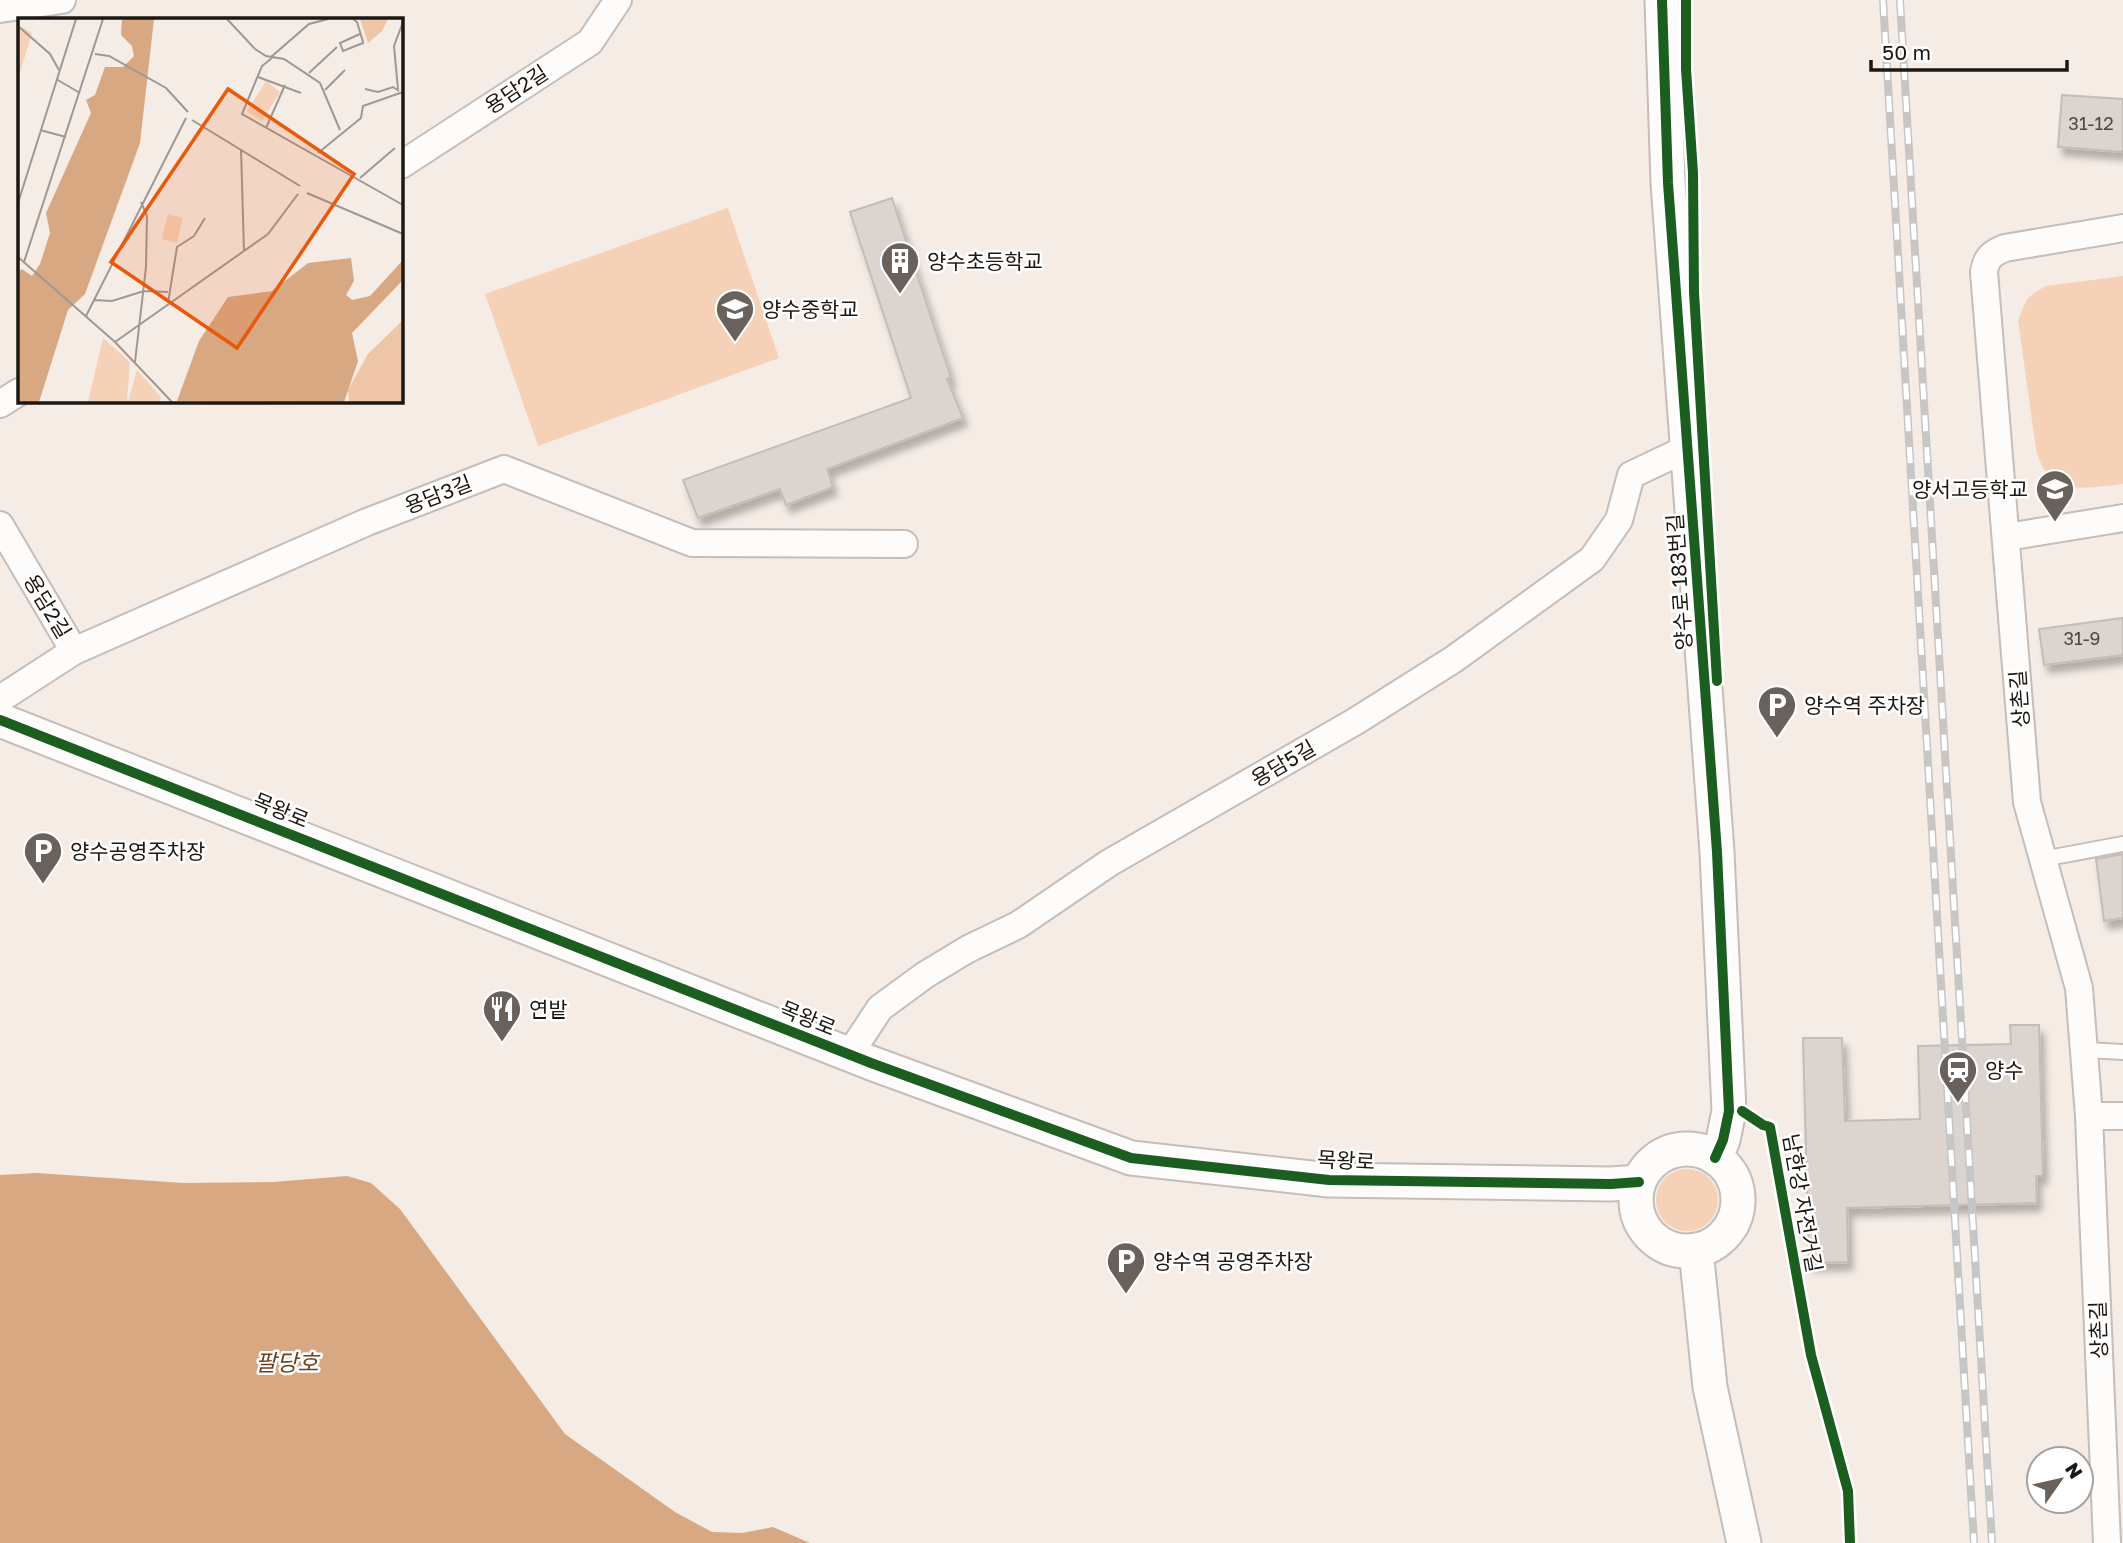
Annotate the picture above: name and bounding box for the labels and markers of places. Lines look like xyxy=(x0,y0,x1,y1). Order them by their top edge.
building icon: 양수초등학교 xyxy=(879,240,921,295)
place label: 양수초등학교 xyxy=(927,248,1043,274)
school or university icon: 양수중학교 xyxy=(714,288,756,343)
place label: 양수중학교 xyxy=(762,296,859,322)
school or university icon: 양서고등학교 xyxy=(2034,468,2076,523)
place label: 양서고등학교 xyxy=(1912,476,2028,502)
parking icon: 양수역 주차장 xyxy=(1756,684,1798,739)
place label: 양수역 주차장 xyxy=(1804,692,1925,718)
parking icon: 양수공영주차장 xyxy=(22,830,64,885)
place label: 양수공영주차장 xyxy=(70,838,205,864)
restaurant icon: 연밭 xyxy=(481,988,523,1043)
place label: 연밭 xyxy=(529,996,568,1022)
station icon: 양수 xyxy=(1937,1049,1979,1104)
place label: 양수 xyxy=(1985,1057,2024,1083)
parking icon: 양수역 공영주차장 xyxy=(1105,1240,1147,1295)
place label: 양수역 공영주차장 xyxy=(1153,1248,1313,1274)

